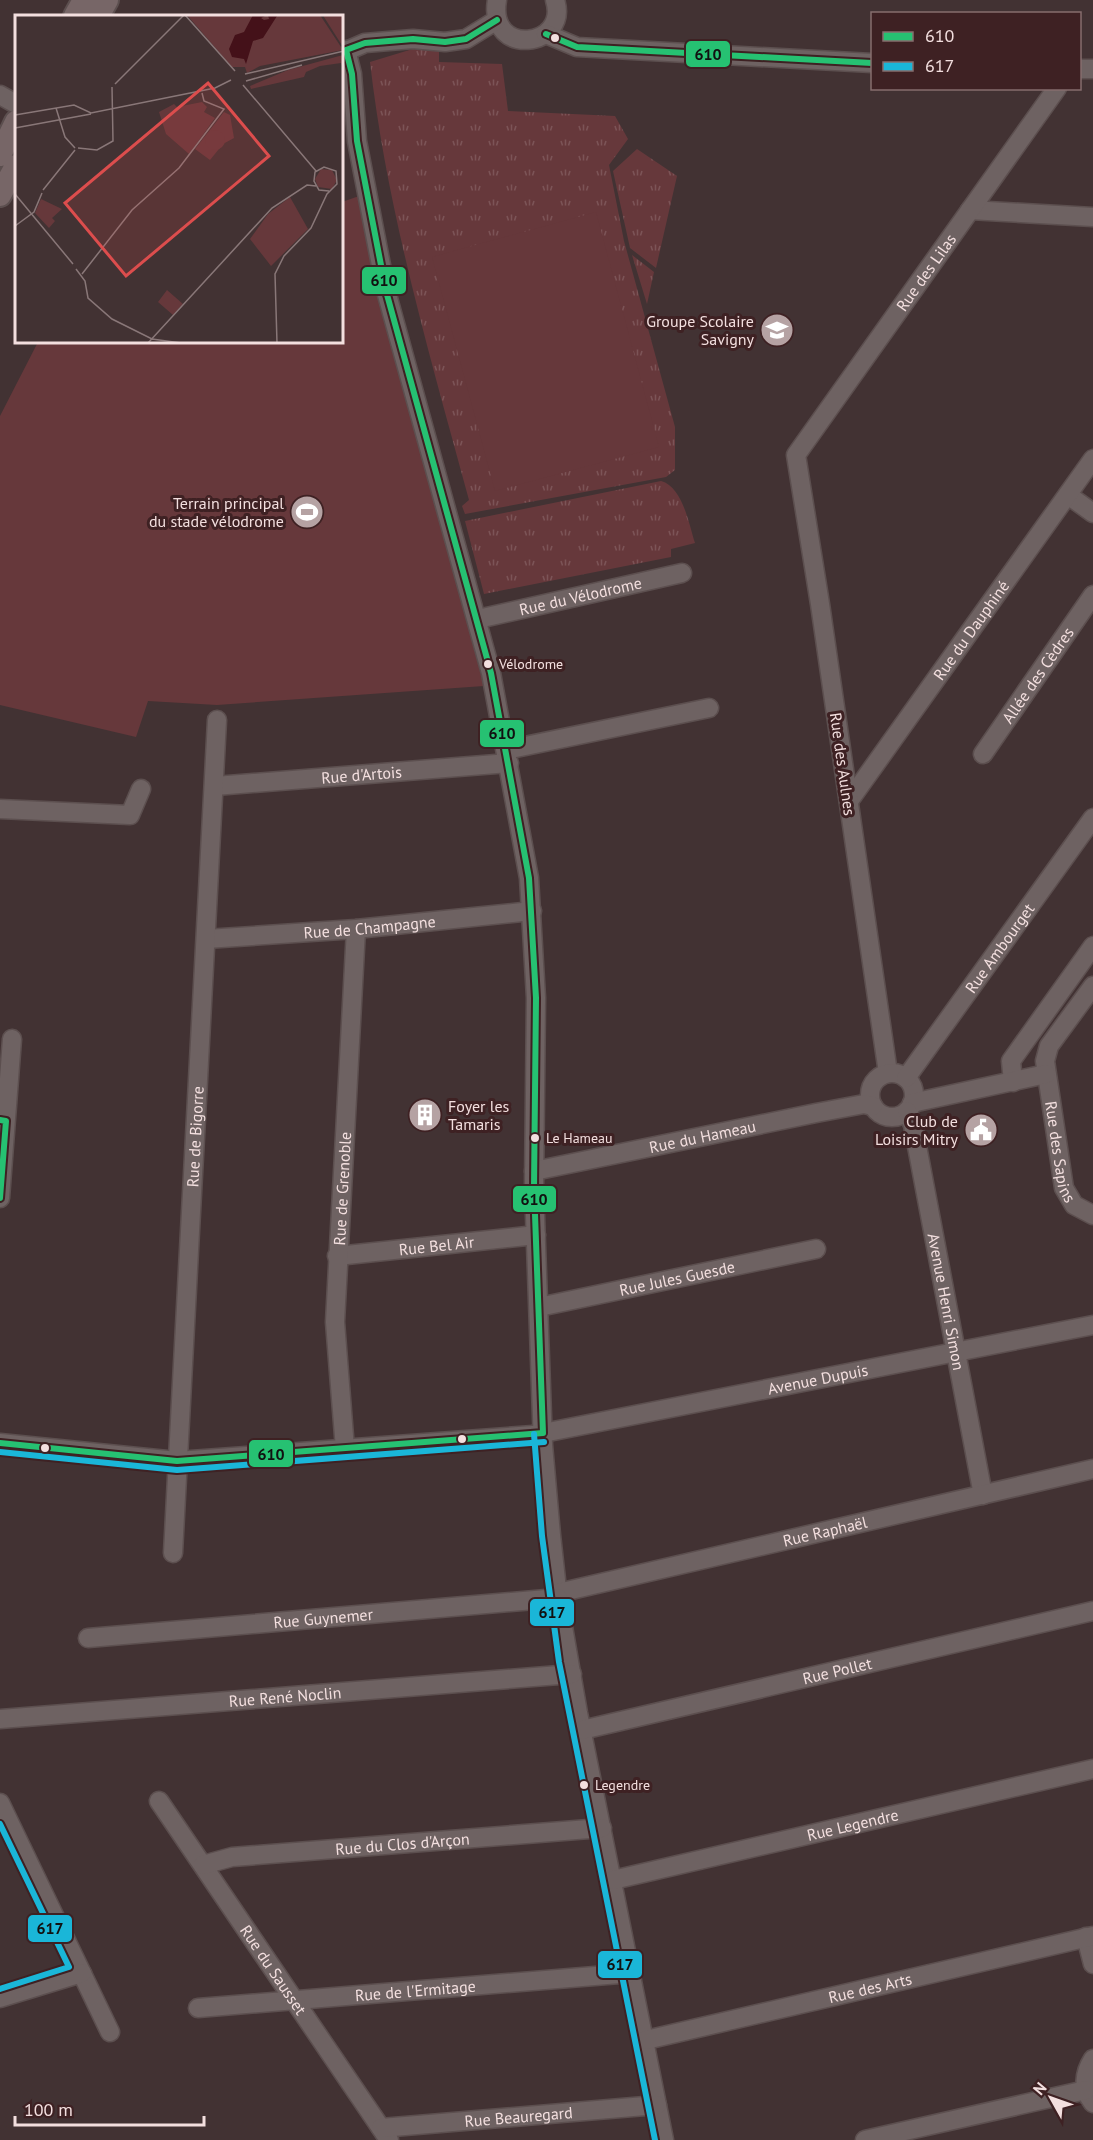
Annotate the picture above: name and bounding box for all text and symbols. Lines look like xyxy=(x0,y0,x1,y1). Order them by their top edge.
legend xyxy=(871,12,1081,90)
inset map xyxy=(15,15,344,344)
text: 610 xyxy=(925,24,955,47)
unlabelled marker xyxy=(549,32,561,44)
line badge: 610 xyxy=(685,40,731,68)
text: 610 xyxy=(694,44,722,64)
text: 617 xyxy=(925,54,954,77)
street label: Rue des Lilas xyxy=(892,230,960,315)
line badge: 610 xyxy=(361,266,407,295)
text: 610 xyxy=(370,270,398,290)
place label: Groupe Scolaire Savigny xyxy=(646,311,755,349)
school or university icon: Groupe Scolaire Savigny xyxy=(759,312,795,348)
place label: Terrain principal du stade vélodrome xyxy=(149,493,284,531)
sports icon: Terrain principal du stade vélodrome xyxy=(289,494,325,530)
street label: Rue du Vélodrome xyxy=(517,572,644,619)
street label: Rue du Dauphiné xyxy=(929,576,1013,684)
street label: Allée des Cèdres xyxy=(997,623,1078,727)
place label: Vélodrome xyxy=(498,655,563,673)
marker: Vélodrome xyxy=(482,658,494,670)
street label: Rue des Aulnes xyxy=(826,711,860,817)
line badge: 610 xyxy=(479,719,525,748)
text: 610 xyxy=(488,723,516,743)
street label: Rue d'Artois xyxy=(321,761,403,788)
street label: Rue Ambourget xyxy=(960,899,1039,997)
street label: Rue de Champagne xyxy=(303,911,436,942)
street label: Rue de Bigorre xyxy=(182,1085,208,1188)
place label: Foyer les Tamaris xyxy=(448,1096,510,1134)
building icon: Foyer les Tamaris xyxy=(407,1097,443,1133)
street label: Rue des Sapins xyxy=(1041,1100,1080,1206)
place label: Club de Loisirs Mitry xyxy=(875,1111,959,1149)
public building icon: Club de Loisirs Mitry xyxy=(963,1112,999,1148)
street label: Rue du Hameau xyxy=(647,1116,758,1157)
place label: Le Hameau xyxy=(546,1129,613,1147)
street label: Rue de Grenoble xyxy=(329,1131,355,1246)
marker: Le Hameau xyxy=(529,1132,541,1144)
line badge: 610 xyxy=(512,1185,557,1213)
text: 610 xyxy=(520,1189,548,1209)
street label: Avenue Henri Simon xyxy=(924,1231,969,1372)
street label: Rue Bel Air xyxy=(398,1232,476,1259)
street label: Rue Jules Guesde xyxy=(617,1256,737,1300)
street label: Avenue Dupuis xyxy=(766,1359,870,1399)
unlabelled marker xyxy=(456,1433,468,1445)
line badge: 610 xyxy=(248,1439,294,1468)
unlabelled marker xyxy=(39,1442,51,1454)
text: 610 xyxy=(257,1444,285,1464)
street label: Rue Raphaël xyxy=(781,1512,869,1551)
line badge: 617 xyxy=(529,1598,575,1627)
text: 617 xyxy=(538,1602,566,1622)
street label: Rue Guynemer xyxy=(273,1604,374,1632)
street label: Rue Pollet xyxy=(801,1653,874,1688)
street label: Rue René Noclin xyxy=(228,1682,342,1711)
place label: Legendre xyxy=(595,1776,650,1794)
marker: Legendre xyxy=(578,1779,590,1791)
street label: Rue Legendre xyxy=(805,1804,900,1845)
street label: Rue du Clos d'Arçon xyxy=(335,1828,470,1859)
line badge: 617 xyxy=(27,1914,73,1943)
text: 617 xyxy=(36,1918,64,1938)
street label: Rue du Sausset xyxy=(236,1921,311,2019)
line badge: 617 xyxy=(597,1950,643,1979)
text: 617 xyxy=(606,1954,634,1974)
street label: Rue des Arts xyxy=(826,1968,914,2007)
street label: Rue de l'Ermitage xyxy=(354,1976,476,2005)
north arrow xyxy=(1021,2068,1081,2128)
text: N xyxy=(1028,2078,1051,2099)
scale bar xyxy=(15,2089,204,2127)
text: 100 m xyxy=(24,2098,73,2121)
street label: Rue Beauregard xyxy=(464,2102,573,2131)

